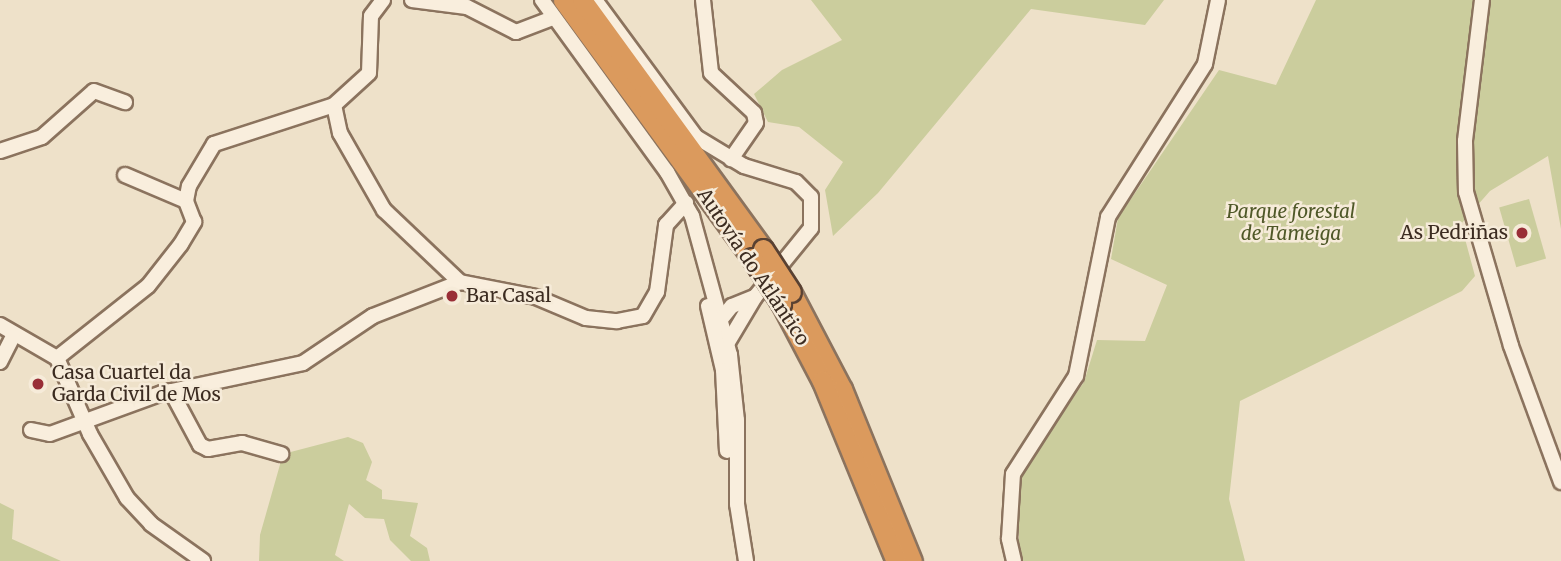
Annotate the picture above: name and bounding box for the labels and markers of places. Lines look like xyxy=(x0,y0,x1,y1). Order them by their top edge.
place label: As Pedriñas xyxy=(1400,222,1508,244)
marker: As Pedriñas xyxy=(1514,225,1530,241)
place label: Bar Casal xyxy=(466,285,551,307)
marker: Bar Casal xyxy=(444,288,460,304)
place label: Casa Cuartel da Garda Civil de Mos xyxy=(52,362,221,406)
marker: Casa Cuartel da Garda Civil de Mos xyxy=(30,376,46,392)

